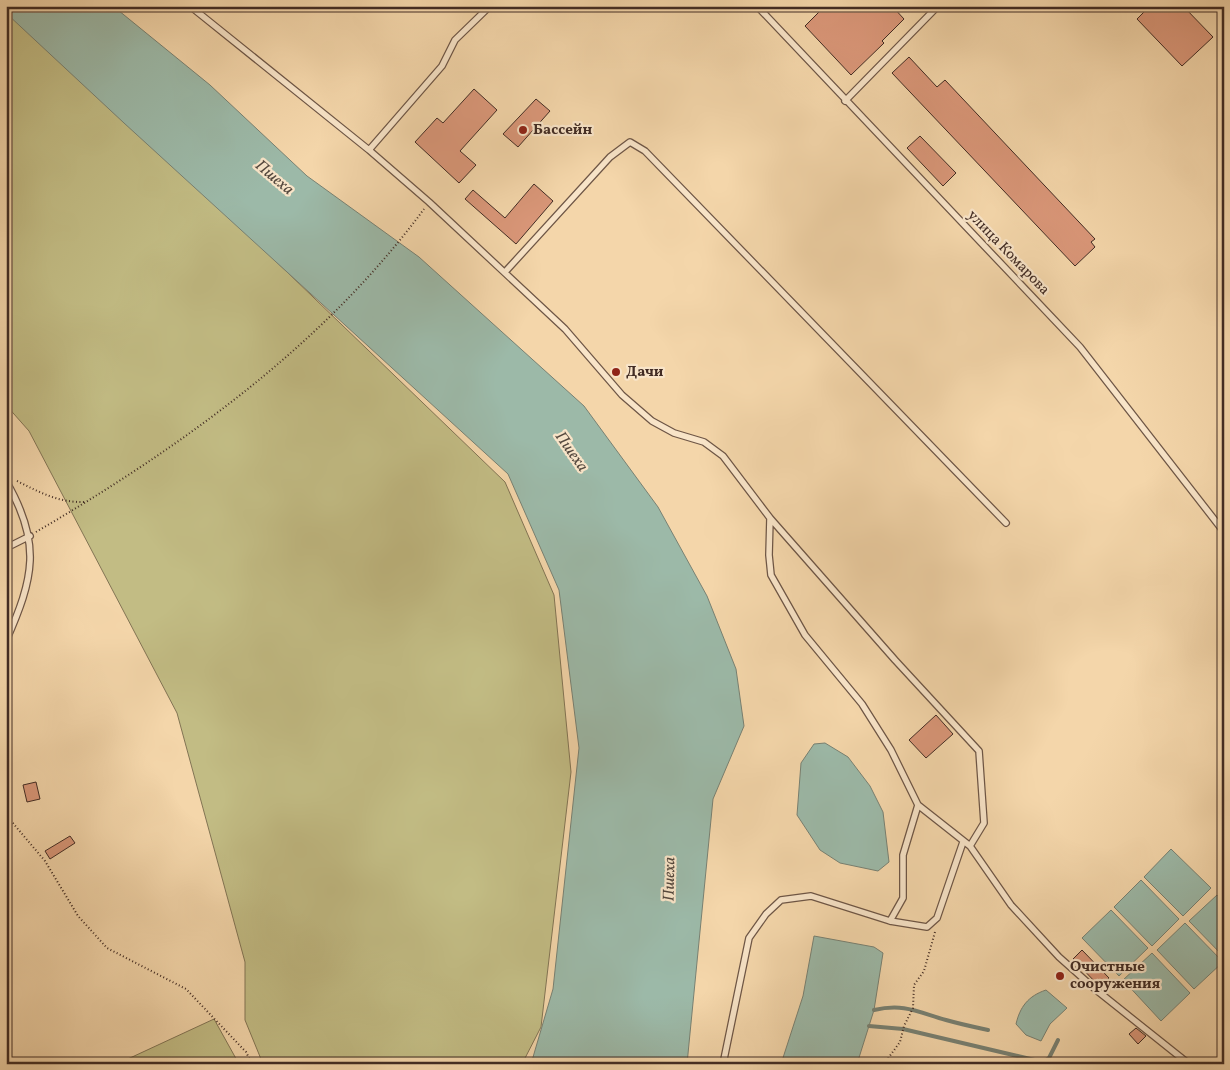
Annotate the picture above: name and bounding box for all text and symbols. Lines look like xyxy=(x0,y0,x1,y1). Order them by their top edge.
place label: Бассейн xyxy=(533,120,592,141)
marker: Бассейн xyxy=(517,124,529,136)
water label: Пшеха xyxy=(250,155,298,201)
street label: улица Комарова xyxy=(962,206,1054,300)
place label: Дачи xyxy=(626,362,664,383)
marker: Дачи xyxy=(610,366,622,378)
water label: Пшеха xyxy=(549,427,593,477)
water label: Пшеха xyxy=(659,856,681,901)
place label: Очистные сооружения xyxy=(1070,957,1161,995)
marker: Очистные сооружения xyxy=(1054,970,1066,982)

